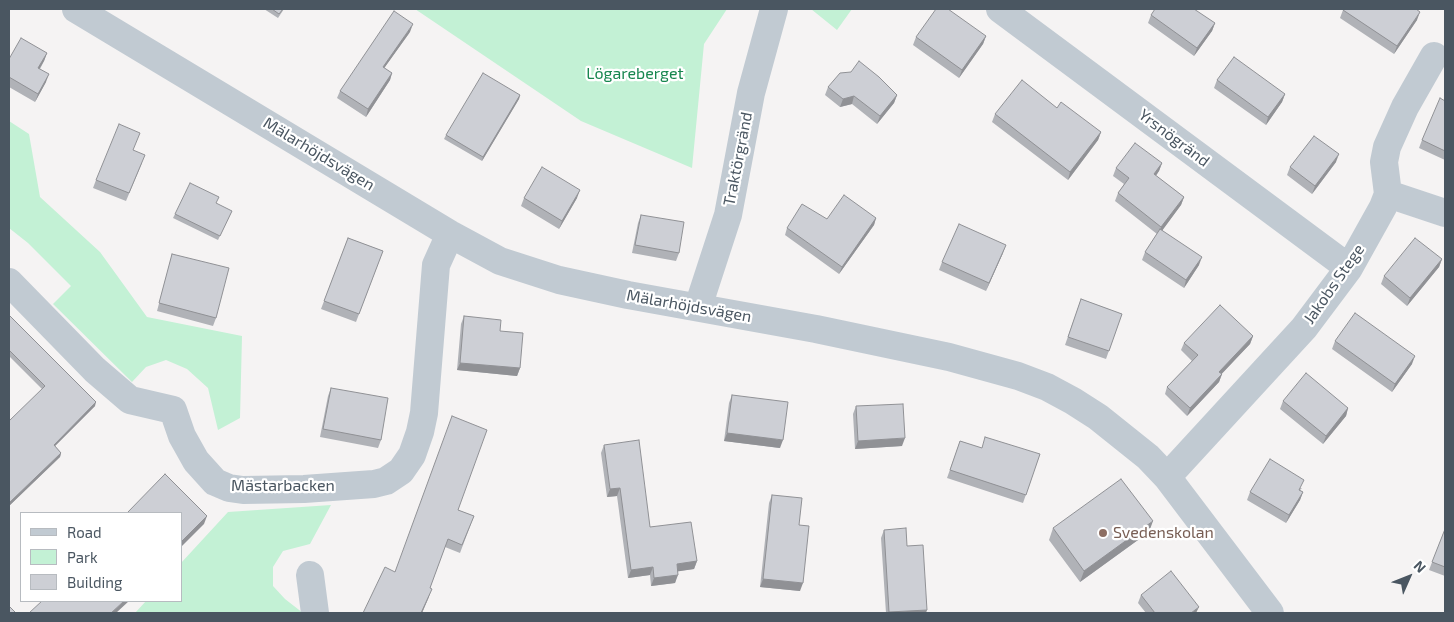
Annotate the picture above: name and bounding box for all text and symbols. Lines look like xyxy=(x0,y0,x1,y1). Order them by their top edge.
park label: Lögareberget xyxy=(586,64,684,84)
street label: Yrsnögränd xyxy=(1135,105,1213,171)
street label: Traktörgränd xyxy=(719,110,757,208)
street label: Mälarhöjdsvägen xyxy=(260,113,378,195)
street label: Jakobs Stege xyxy=(1299,240,1369,328)
street label: Mälarhöjdsvägen xyxy=(625,286,753,326)
street label: Mästarbacken xyxy=(231,476,335,496)
legend xyxy=(20,512,182,602)
text: Road xyxy=(67,523,102,541)
place label: Svedenskolan xyxy=(1113,523,1214,543)
marker: Svedenskolan xyxy=(1097,527,1109,539)
text: Park xyxy=(67,548,98,566)
north arrow xyxy=(1384,552,1434,602)
text: N xyxy=(1411,557,1430,576)
text: Building xyxy=(67,573,122,591)

